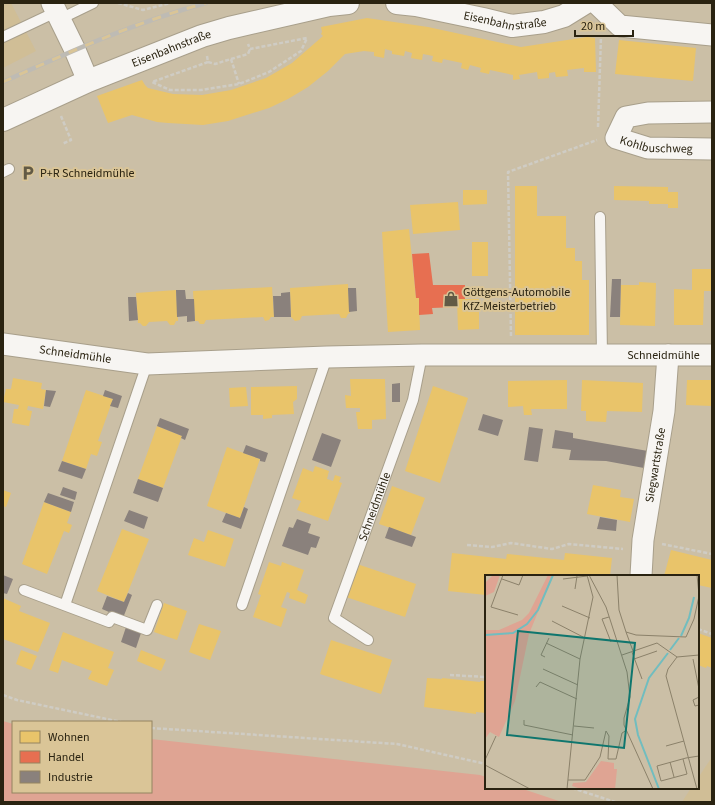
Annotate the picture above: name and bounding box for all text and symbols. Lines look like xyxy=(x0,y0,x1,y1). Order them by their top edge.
street label: Eisenbahnstraße xyxy=(462,7,548,35)
scale bar xyxy=(575,12,633,38)
text: 20 m xyxy=(581,18,605,35)
street label: Eisenbahnstraße xyxy=(129,26,213,72)
street label: Kohlbuschweg xyxy=(618,132,693,158)
parking icon: P+R Schneidmühle xyxy=(19,164,37,182)
place label: P+R Schneidmühle xyxy=(40,165,135,182)
place label: Göttgens-Automobile KfZ-Meisterbetrieb xyxy=(463,284,570,315)
shop icon: Göttgens-Automobile KfZ-Meisterbetrieb xyxy=(442,290,460,308)
street label: Schneidmühle xyxy=(38,341,112,368)
street label: Schneidmühle xyxy=(627,347,700,364)
street label: Siegwartstraße xyxy=(641,426,670,504)
street label: Schneidmühle xyxy=(354,470,395,544)
inset map xyxy=(485,575,699,789)
legend xyxy=(12,721,152,793)
text: Wohnen xyxy=(48,729,90,746)
text: Handel xyxy=(48,749,84,766)
text: Industrie xyxy=(48,769,93,786)

